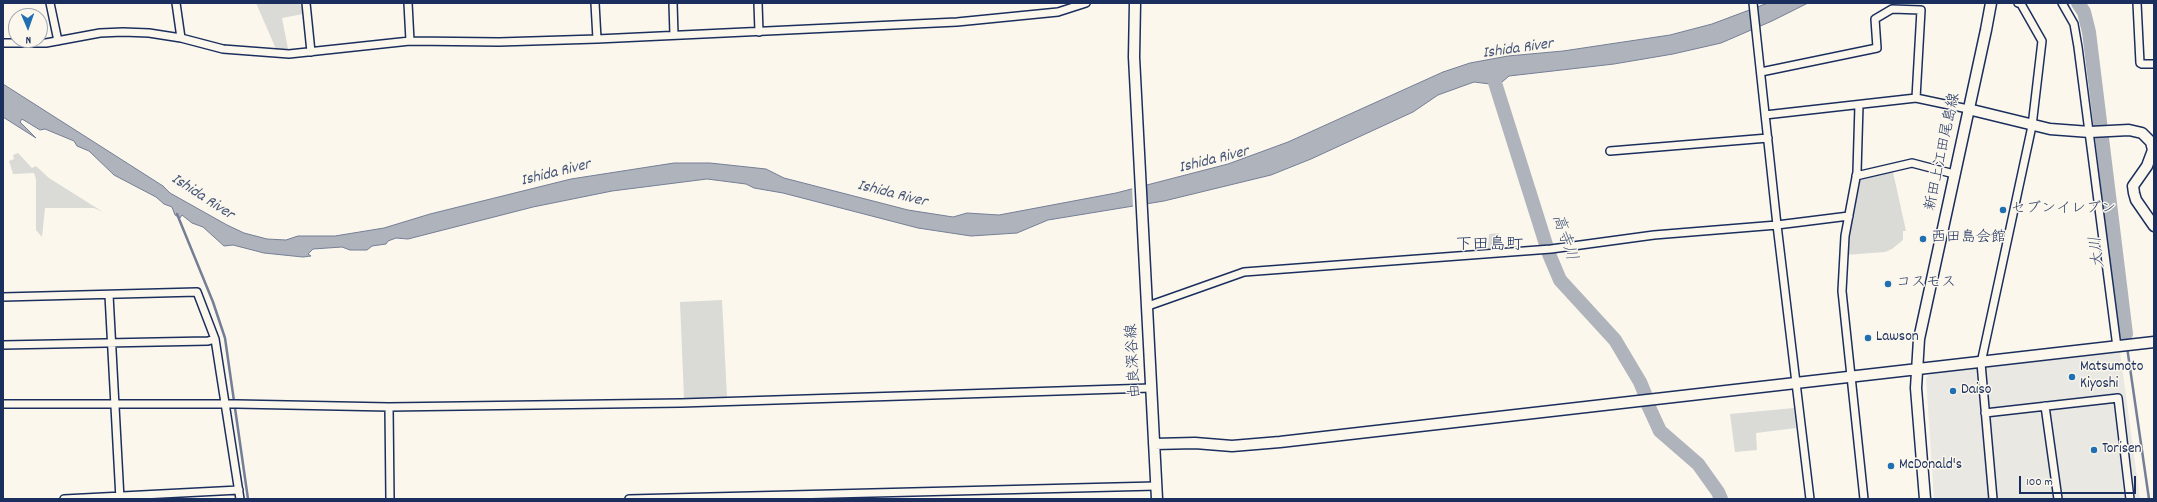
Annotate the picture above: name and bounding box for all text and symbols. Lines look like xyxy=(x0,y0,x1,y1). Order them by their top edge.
north arrow xyxy=(8,8,48,48)
text: N xyxy=(25,31,31,47)
water label: Ishida River xyxy=(1482,36,1554,64)
street label: 新田上江田尾島線 xyxy=(1923,91,1965,213)
water label: Ishida River xyxy=(1177,143,1251,179)
water label: Ishida River xyxy=(519,156,593,192)
water label: Ishida River xyxy=(167,171,237,225)
water label: Ishida River xyxy=(855,177,929,213)
place label: セブンイレブン xyxy=(2011,201,2116,219)
marker: セブンイレブン xyxy=(1998,205,2008,215)
water label: 高寺川 xyxy=(1546,212,1580,264)
place label: 西田島会館 xyxy=(1931,230,2006,248)
marker: 西田島会館 xyxy=(1918,234,1928,244)
water label: 大川 xyxy=(2088,235,2110,269)
district label: 下田島町 xyxy=(1455,237,1523,257)
place label: コスモス xyxy=(1896,275,1956,293)
marker: コスモス xyxy=(1883,279,1893,289)
street label: 由良深谷線 xyxy=(1124,323,1146,399)
place label: Lawson xyxy=(1876,329,1919,347)
marker: Lawson xyxy=(1863,333,1873,343)
place label: Matsumoto Kiyoshi xyxy=(2080,359,2143,394)
marker: Matsumoto Kiyoshi xyxy=(2067,372,2077,382)
place label: Daiso xyxy=(1961,382,1992,400)
marker: Daiso xyxy=(1948,386,1958,396)
place label: Torisen xyxy=(2102,441,2141,459)
marker: Torisen xyxy=(2089,445,2099,455)
place label: McDonald's xyxy=(1899,457,1962,475)
marker: McDonald's xyxy=(1886,461,1896,471)
scale bar xyxy=(2021,468,2138,494)
text: 100 m xyxy=(2026,474,2053,491)

